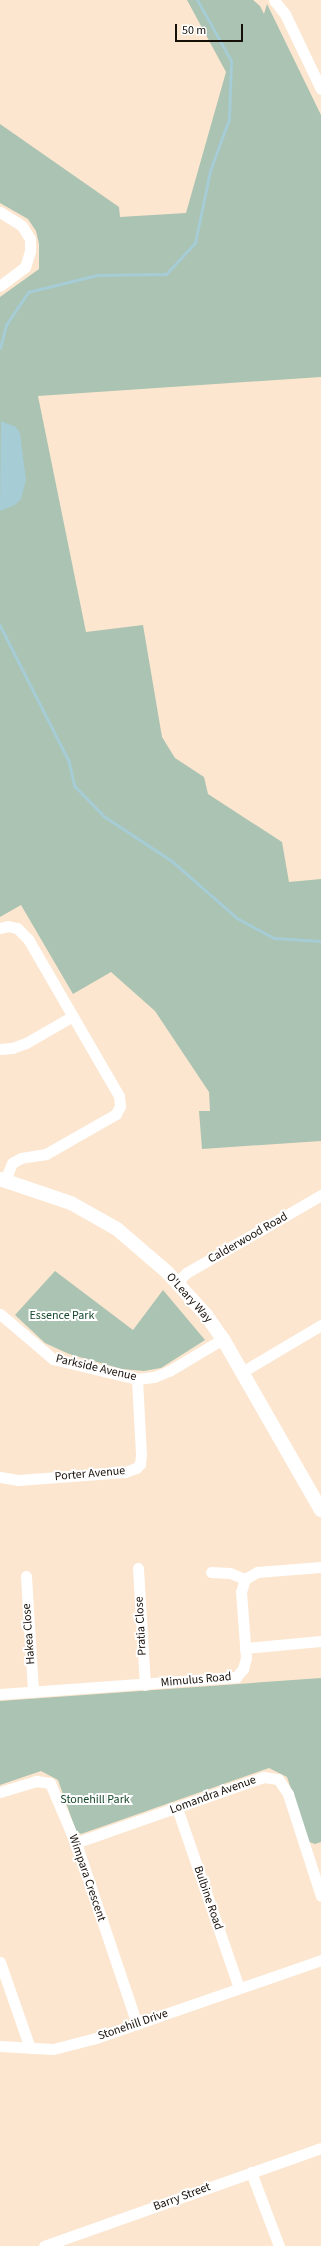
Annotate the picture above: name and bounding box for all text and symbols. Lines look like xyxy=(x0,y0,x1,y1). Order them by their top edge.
scale bar xyxy=(177,16,245,42)
text: 50 m xyxy=(182,22,206,39)
street label: Calderwood Road xyxy=(206,1209,290,1267)
street label: O'Leary Way xyxy=(163,1270,215,1326)
park label: Essence Park xyxy=(30,1309,94,1323)
street label: Parkside Avenue xyxy=(54,1352,138,1384)
street label: Porter Avenue xyxy=(54,1464,126,1484)
street label: Pratia Close xyxy=(132,1596,150,1656)
street label: Hakea Close xyxy=(20,1603,38,1665)
street label: Mimulus Road xyxy=(160,1670,232,1690)
street label: Lomandra Avenue xyxy=(168,1773,258,1817)
park label: Stonehill Park xyxy=(60,1793,130,1807)
street label: Wimpara Crescent xyxy=(65,1833,109,1923)
street label: Bulbine Road xyxy=(190,1864,226,1932)
street label: Stonehill Drive xyxy=(96,2006,170,2044)
street label: Barry Street xyxy=(151,2180,213,2214)

